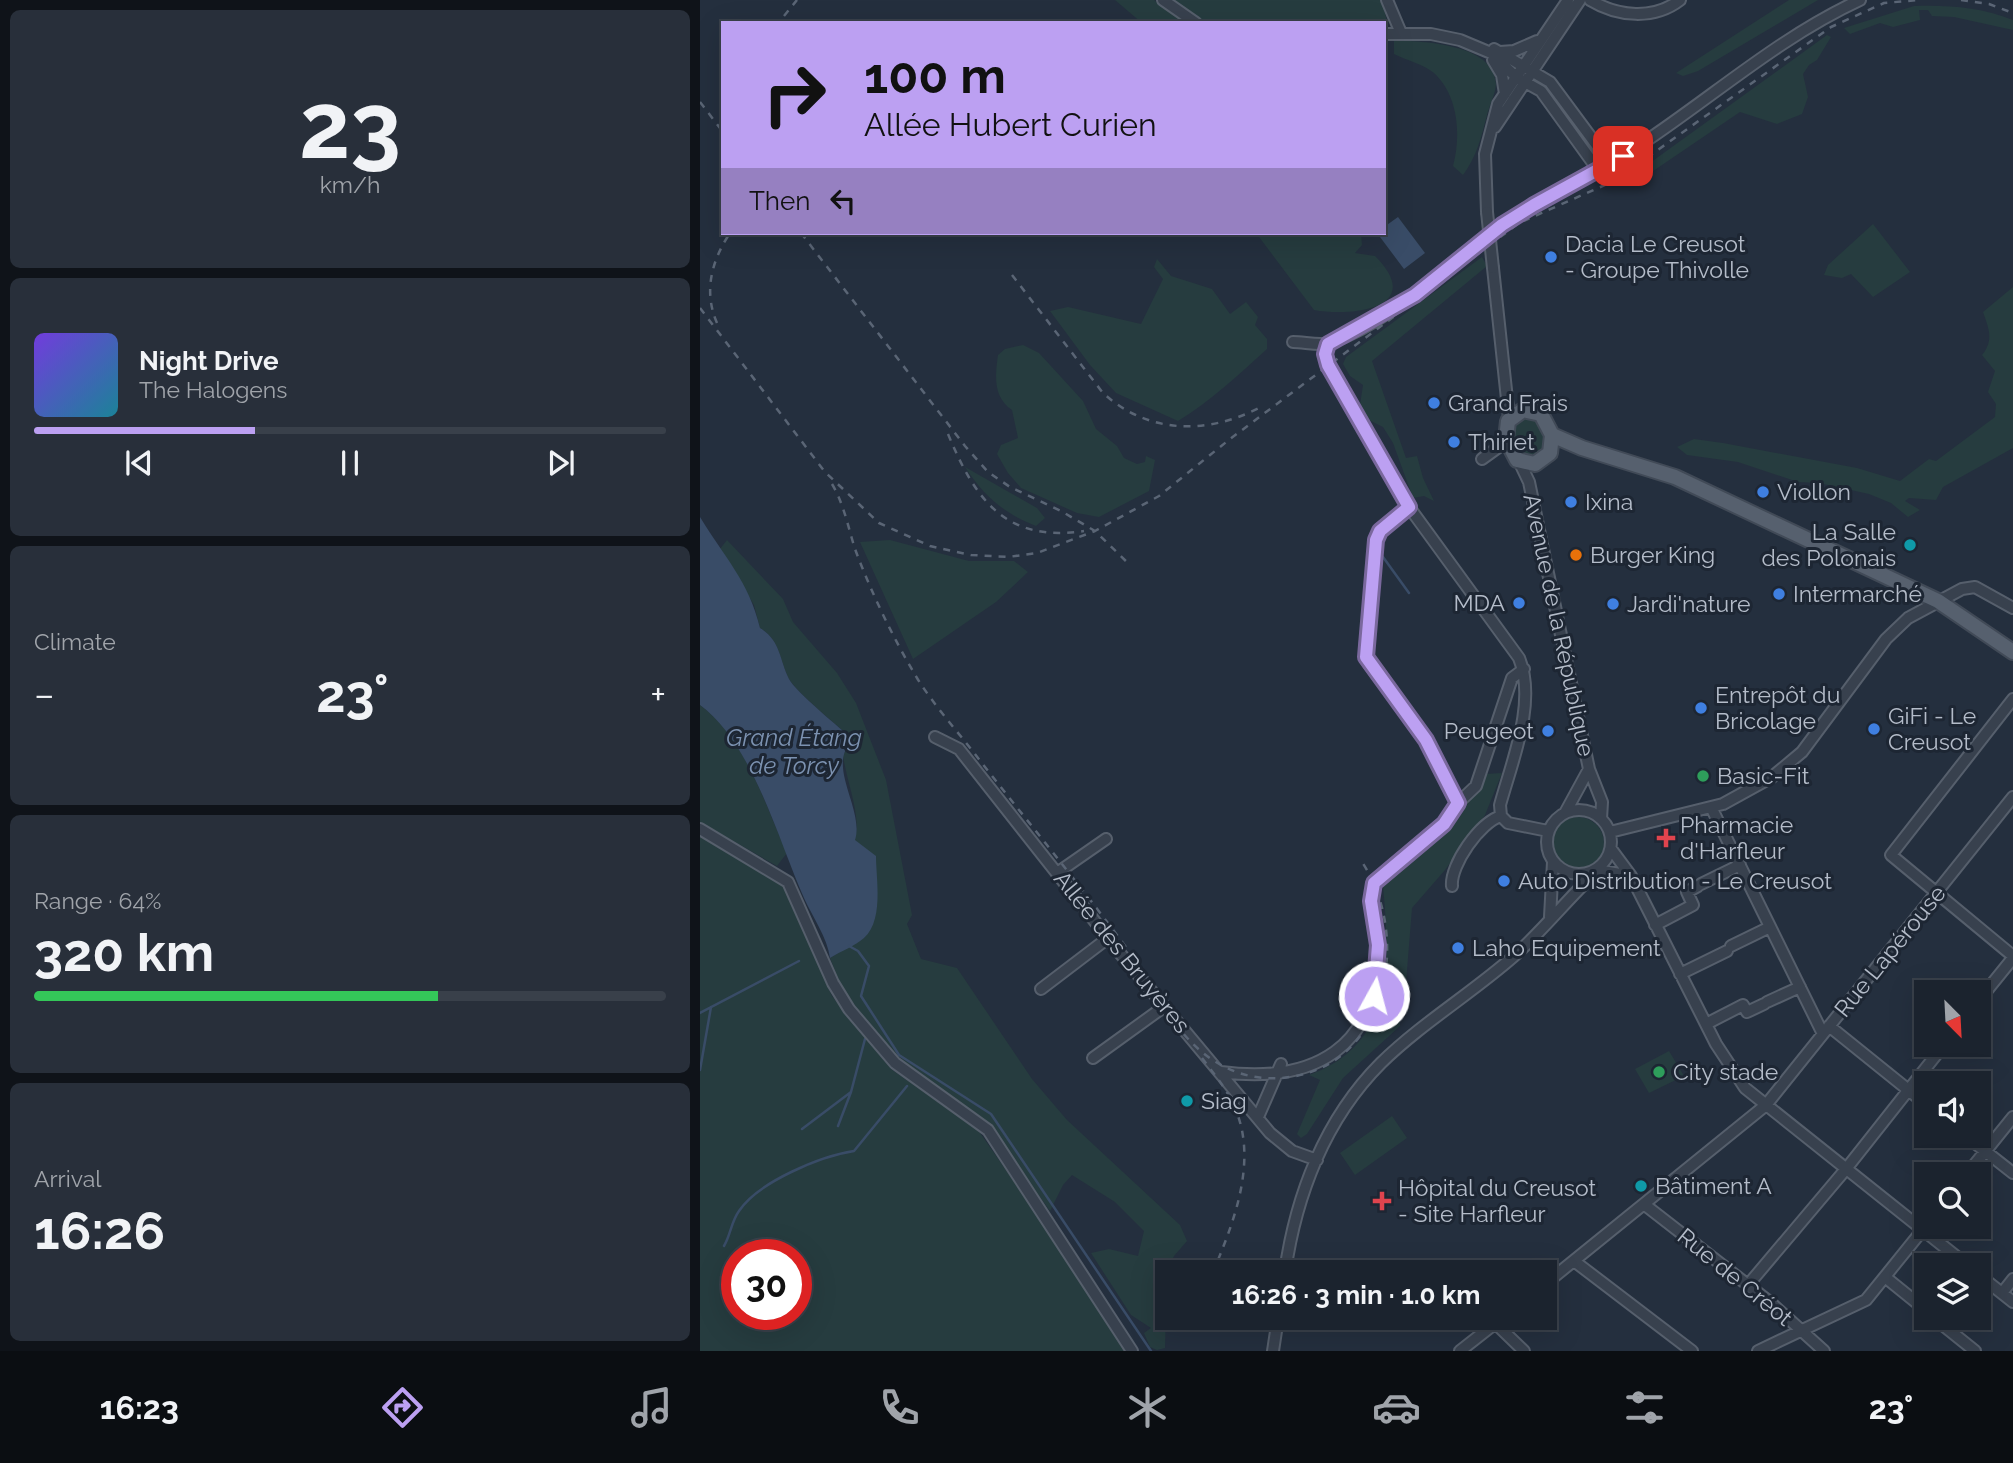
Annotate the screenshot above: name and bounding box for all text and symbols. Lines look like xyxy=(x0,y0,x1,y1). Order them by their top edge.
text: 100 m xyxy=(864,47,1006,104)
icon: right xyxy=(749,49,840,140)
text: 23 xyxy=(299,72,401,179)
text: Allée Hubert Curien xyxy=(864,106,1157,143)
pin xyxy=(1593,126,1653,186)
icon: arrive xyxy=(1604,137,1642,175)
text: km/h xyxy=(320,171,380,198)
icon: left xyxy=(824,182,862,220)
text: Then xyxy=(749,186,810,216)
place label: Dacia Le Creusot - Groupe Thivolle xyxy=(1565,230,1749,283)
marker: Dacia Le Creusot - Groupe Thivolle xyxy=(1543,249,1559,265)
text: Night Drive xyxy=(139,346,278,376)
text: The Halogens xyxy=(139,376,287,403)
place label: Grand Frais xyxy=(1448,389,1568,416)
marker: Grand Frais xyxy=(1426,395,1442,411)
place label: Thiriet xyxy=(1468,428,1535,455)
marker: Thiriet xyxy=(1446,434,1462,450)
icon: previous xyxy=(120,444,158,482)
icon: pause xyxy=(331,444,369,482)
icon: next xyxy=(542,444,580,482)
place label: Viollon xyxy=(1777,478,1851,505)
marker: Viollon xyxy=(1755,484,1771,500)
place label: Ixina xyxy=(1585,488,1633,515)
street label: Avenue de la République xyxy=(1518,491,1601,759)
marker: Ixina xyxy=(1563,494,1579,510)
place label: La Salle des Polonais xyxy=(1761,518,1896,571)
marker: La Salle des Polonais xyxy=(1902,537,1918,553)
place label: Burger King xyxy=(1590,541,1715,568)
marker: Burger King xyxy=(1568,547,1584,563)
place label: Intermarché xyxy=(1793,580,1922,607)
marker: Intermarché xyxy=(1771,586,1787,602)
place label: MDA xyxy=(1453,589,1505,616)
place label: Jardi'nature xyxy=(1627,590,1750,617)
marker: MDA xyxy=(1511,595,1527,611)
marker: Jardi'nature xyxy=(1605,596,1621,612)
text: Climate xyxy=(34,628,116,655)
text: 23° xyxy=(316,663,389,724)
text: − xyxy=(34,672,54,717)
text: + xyxy=(650,672,666,717)
place label: Entrepôt du Bricolage xyxy=(1715,681,1840,734)
marker: Entrepôt du Bricolage xyxy=(1693,700,1709,716)
place label: GiFi - Le Creusot xyxy=(1888,702,1976,755)
place label: Peugeot xyxy=(1444,717,1534,744)
marker: GiFi - Le Creusot xyxy=(1866,721,1882,737)
water label: Grand Étang de Torcy xyxy=(726,723,862,780)
marker: Peugeot xyxy=(1540,723,1556,739)
place label: Basic-Fit xyxy=(1717,762,1810,789)
marker: Basic-Fit xyxy=(1695,768,1711,784)
place label: Pharmacie d'Harfleur xyxy=(1680,811,1793,864)
marker: Pharmacie d'Harfleur xyxy=(1658,830,1674,846)
street label: Allée des Bruyères xyxy=(1049,865,1196,1038)
place label: Auto Distribution - Le Creusot xyxy=(1518,867,1832,894)
marker: Auto Distribution - Le Creusot xyxy=(1496,873,1512,889)
street label: Rue Lapérouse xyxy=(1828,880,1951,1022)
text: Range · 64% xyxy=(34,887,161,914)
text: 320 km xyxy=(34,922,214,983)
place label: Laho Equipement xyxy=(1472,934,1661,961)
marker: Laho Equipement xyxy=(1450,940,1466,956)
position arrow xyxy=(1337,959,1411,1033)
north arrow xyxy=(1914,980,1992,1057)
map controls xyxy=(1914,980,1991,1330)
place label: City stade xyxy=(1673,1058,1778,1085)
marker: City stade xyxy=(1651,1064,1667,1080)
button: sound xyxy=(1914,1071,1991,1148)
place label: Siag xyxy=(1201,1087,1247,1114)
marker: Siag xyxy=(1179,1093,1195,1109)
button: search xyxy=(1914,1162,1991,1239)
text: Arrival xyxy=(34,1165,101,1192)
place label: Bâtiment A xyxy=(1655,1172,1772,1199)
place label: Hôpital du Creusot - Site Harfleur xyxy=(1398,1174,1596,1227)
marker: Bâtiment A xyxy=(1633,1178,1649,1194)
marker: Hôpital du Creusot - Site Harfleur xyxy=(1372,1191,1392,1211)
text: 16:26 xyxy=(34,1200,165,1261)
street label: Rue de Créot xyxy=(1673,1222,1798,1331)
speed limit sign: 30 xyxy=(721,1239,812,1330)
button: layers xyxy=(1914,1253,1991,1330)
text: 16:26 · 3 min · 1.0 km xyxy=(1231,1280,1481,1310)
icon: directions xyxy=(378,1383,427,1432)
icon: music xyxy=(627,1383,676,1432)
icon: phone xyxy=(875,1383,924,1432)
icon: climate xyxy=(1123,1383,1172,1432)
icon: car xyxy=(1372,1383,1421,1432)
icon: filters xyxy=(1620,1383,1669,1432)
text: 16:23 xyxy=(100,1389,179,1426)
text: 23° xyxy=(1869,1389,1913,1426)

